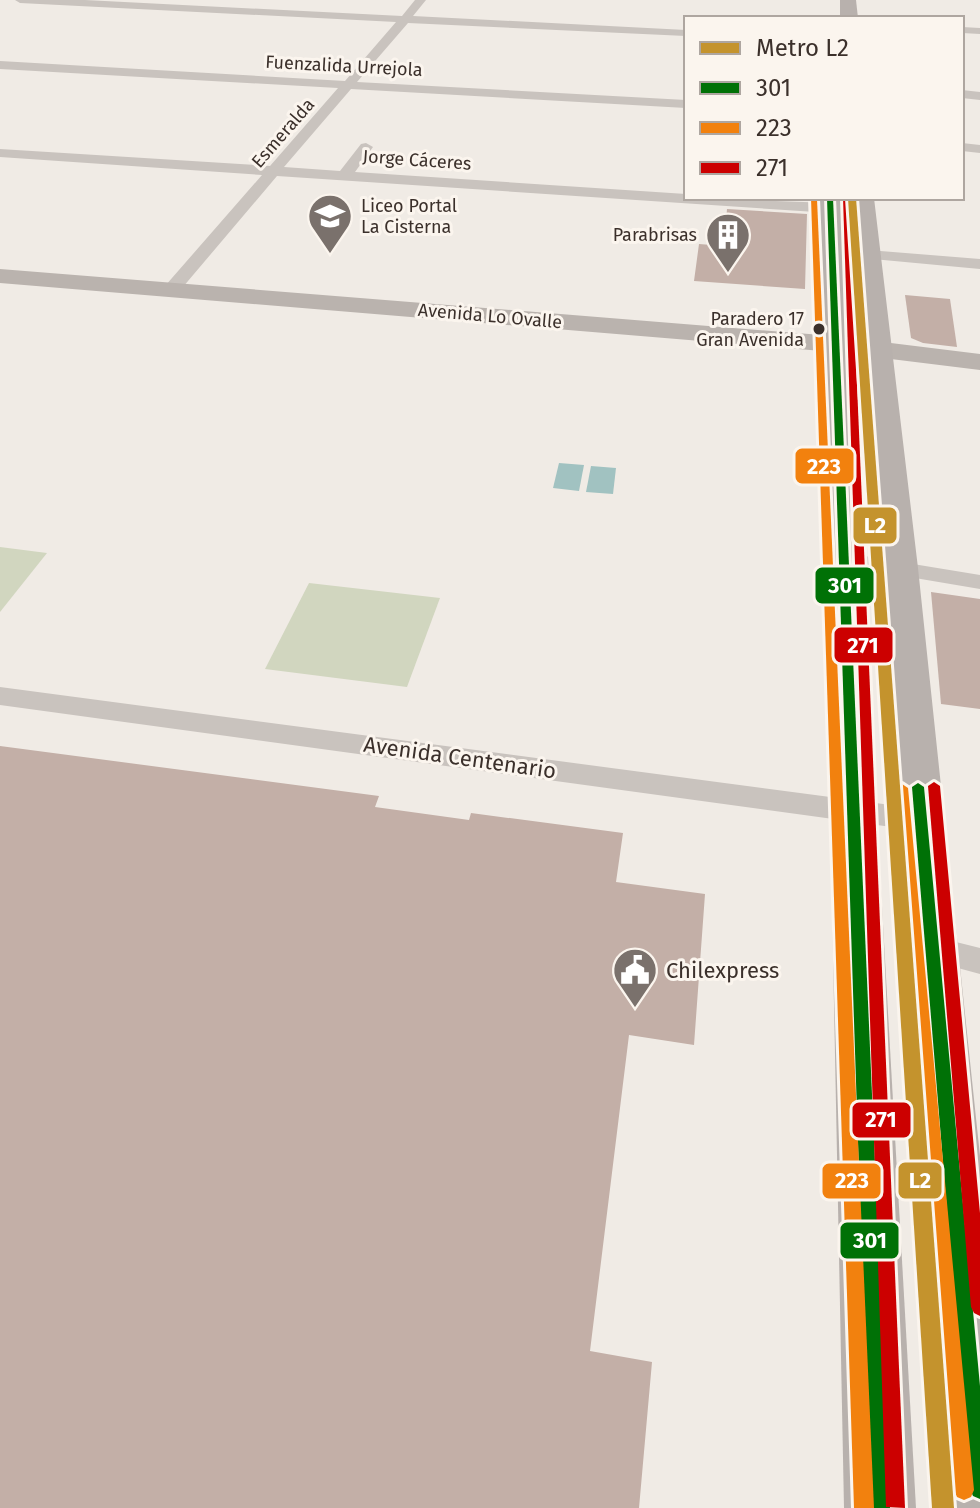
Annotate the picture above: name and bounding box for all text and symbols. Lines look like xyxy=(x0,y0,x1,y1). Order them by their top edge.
legend xyxy=(684,16,964,200)
text: Metro L2 xyxy=(756,34,849,62)
street label: Fuenzalida Urrejola xyxy=(265,51,423,81)
text: 301 xyxy=(756,74,791,102)
street label: Esmeralda xyxy=(247,94,319,172)
text: 223 xyxy=(756,114,792,142)
street label: Jorge Cáceres xyxy=(362,145,472,175)
text: 271 xyxy=(756,154,788,182)
school or university icon: Liceo Portal La Cisterna xyxy=(306,192,354,255)
place label: Liceo Portal La Cisterna xyxy=(361,195,457,238)
building icon: Parabrisas xyxy=(704,211,752,274)
place label: Parabrisas xyxy=(613,224,697,246)
street label: Avenida Lo Ovalle xyxy=(417,299,563,333)
place label: Paradero 17 Gran Avenida xyxy=(696,308,804,351)
marker: Paradero 17 Gran Avenida xyxy=(811,321,827,337)
line badge: 223 xyxy=(794,447,855,485)
text: 223 xyxy=(807,453,841,480)
line badge: L2 xyxy=(852,506,898,545)
text: L2 xyxy=(864,512,886,539)
line badge: 301 xyxy=(814,566,875,605)
text: 301 xyxy=(827,572,862,599)
line badge: 271 xyxy=(833,626,894,664)
text: 271 xyxy=(847,632,879,659)
street label: Avenida Centenario xyxy=(362,731,558,784)
public building icon: Chilexpress xyxy=(611,946,659,1009)
place label: Chilexpress xyxy=(666,957,779,984)
line badge: 271 xyxy=(851,1101,912,1139)
text: 271 xyxy=(865,1106,897,1133)
line badge: L2 xyxy=(897,1161,943,1200)
line badge: 223 xyxy=(821,1162,882,1200)
text: 223 xyxy=(835,1167,869,1194)
text: L2 xyxy=(909,1167,931,1194)
line badge: 301 xyxy=(839,1221,900,1260)
text: 301 xyxy=(852,1227,887,1254)

